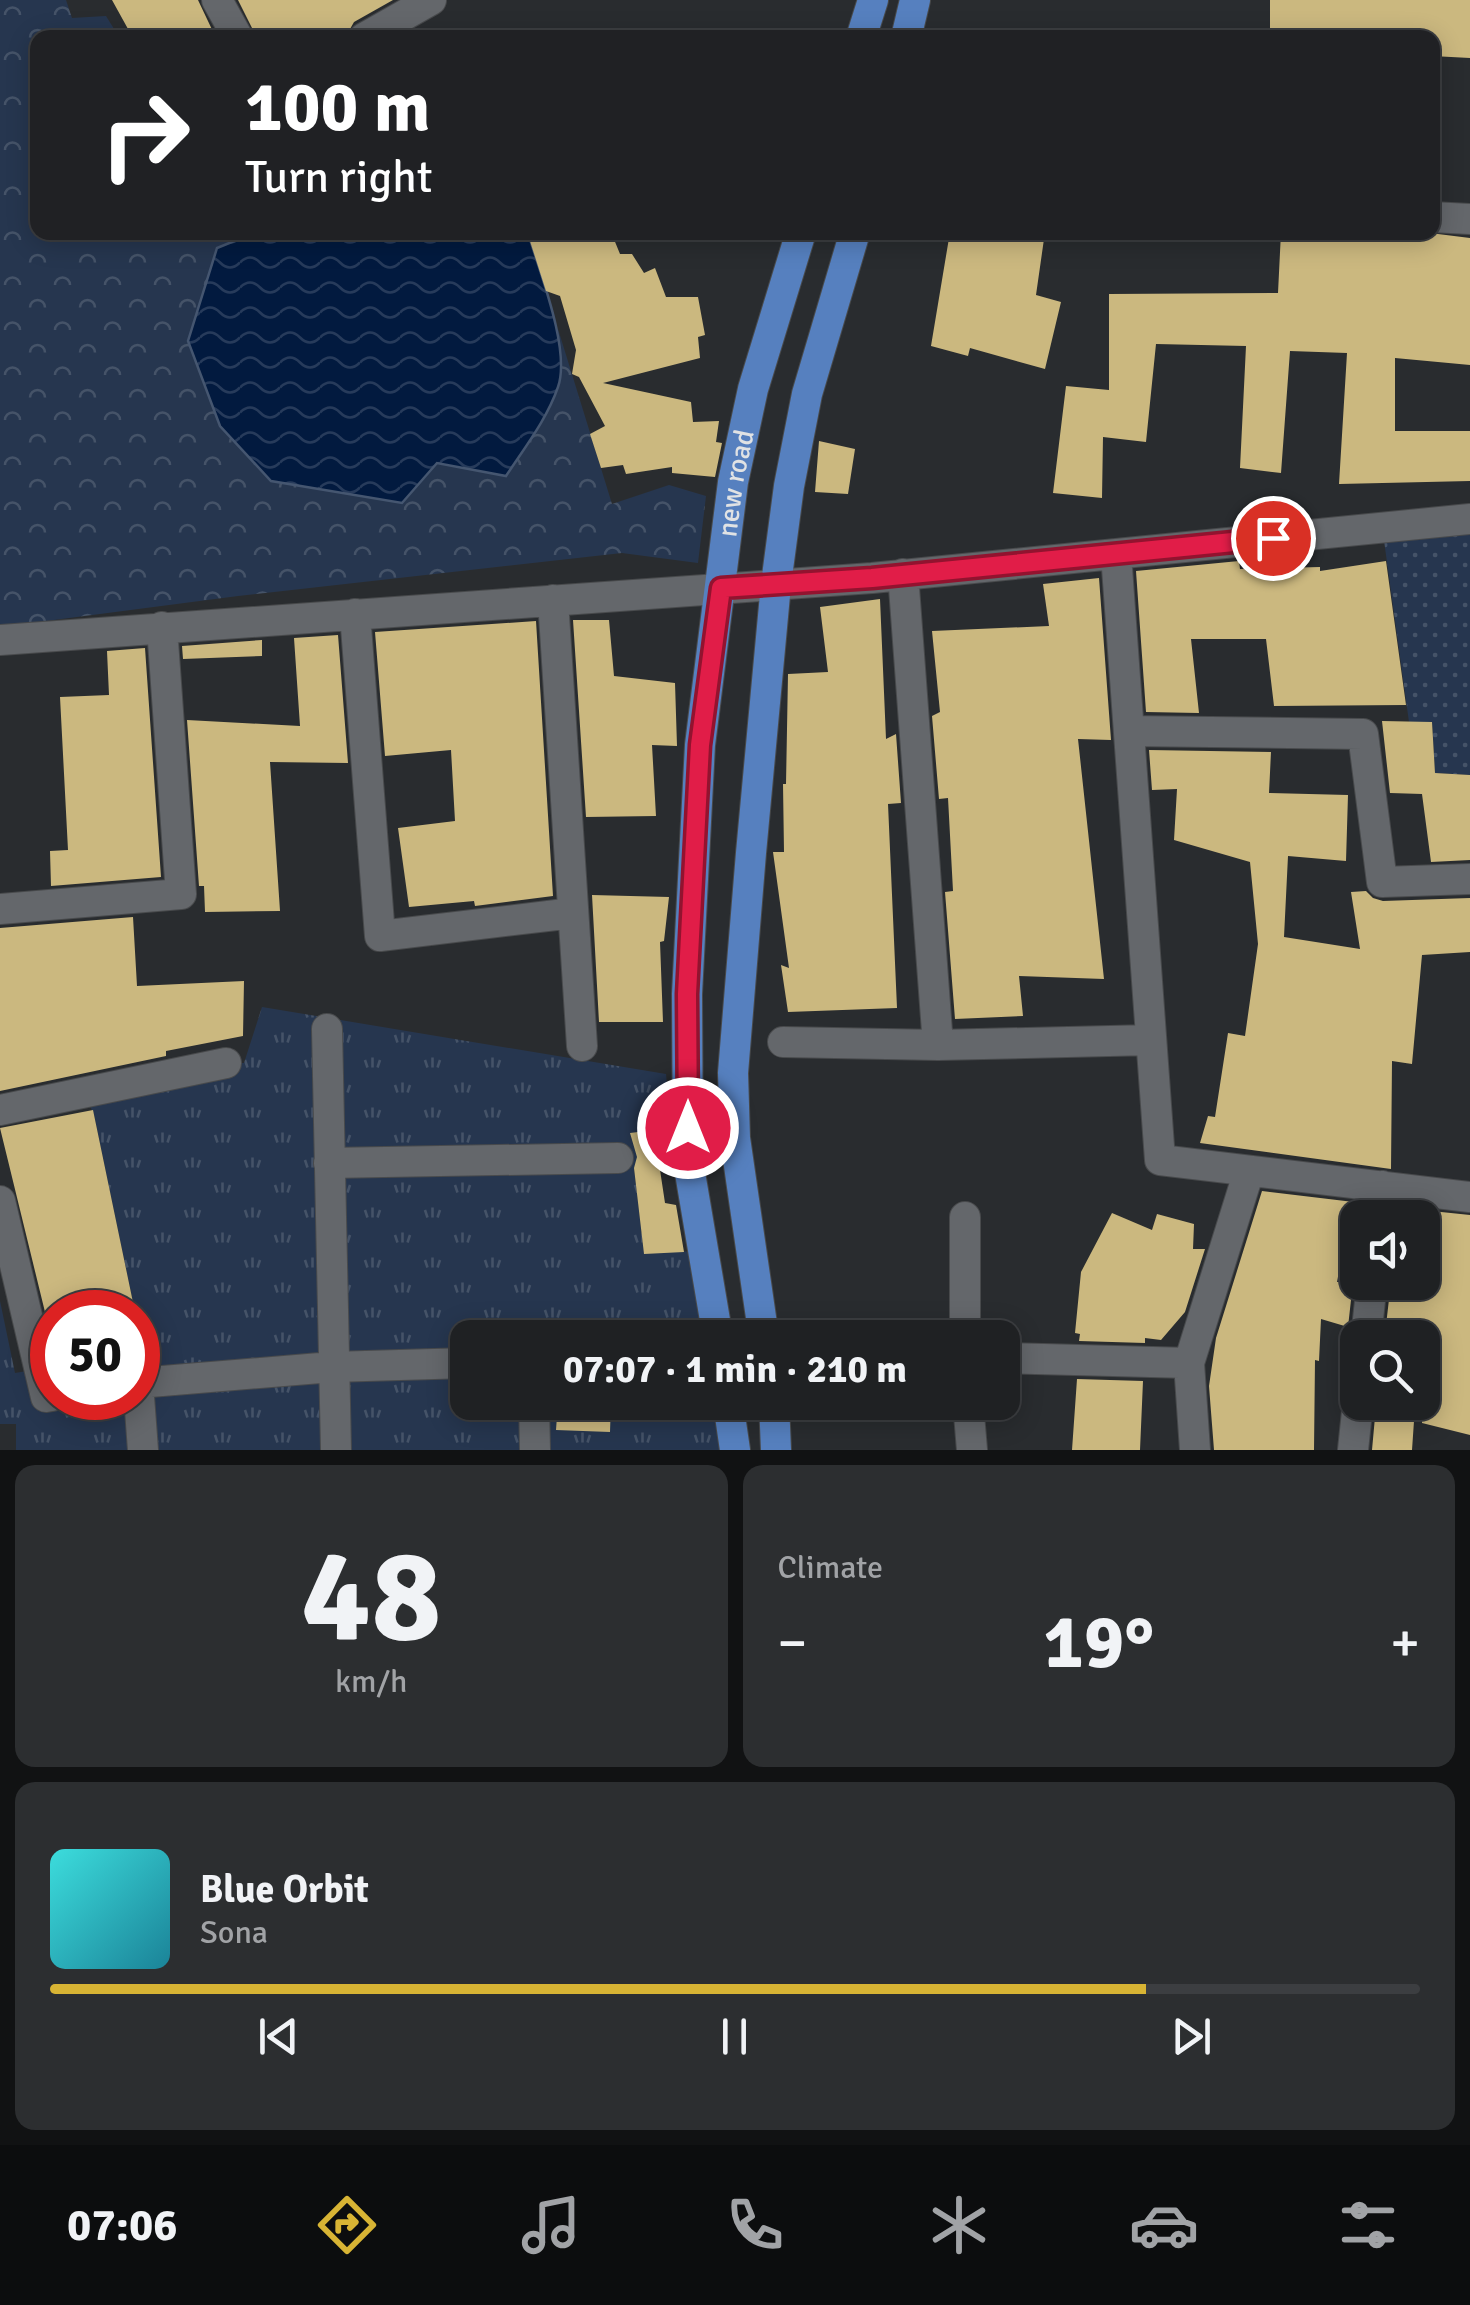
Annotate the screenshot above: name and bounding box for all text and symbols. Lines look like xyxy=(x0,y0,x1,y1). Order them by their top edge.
text: 100 m xyxy=(245,64,430,150)
icon: right xyxy=(80,70,210,200)
text: Turn right xyxy=(245,150,433,205)
street label: new road xyxy=(710,426,762,539)
pin xyxy=(1231,496,1316,581)
icon: arrive xyxy=(1246,511,1301,566)
position arrow xyxy=(636,1076,740,1180)
map controls xyxy=(1340,1200,1440,1420)
button: sound xyxy=(1340,1200,1440,1300)
speed limit sign: 50 xyxy=(30,1290,160,1420)
button: search xyxy=(1340,1320,1440,1420)
text: 07:07 · 1 min · 210 m xyxy=(563,1346,907,1393)
text: 48 xyxy=(301,1517,441,1677)
text: Climate xyxy=(778,1548,883,1587)
text: 19° xyxy=(1043,1596,1154,1689)
text: − xyxy=(778,1609,807,1677)
text: + xyxy=(1390,1609,1420,1677)
text: km/h xyxy=(335,1662,407,1701)
text: Blue Orbit xyxy=(200,1866,369,1913)
text: Sona xyxy=(200,1913,268,1952)
icon: previous xyxy=(251,2009,306,2064)
icon: pause xyxy=(707,2009,762,2064)
icon: next xyxy=(1164,2009,1219,2064)
icon: directions xyxy=(312,2190,382,2260)
icon: music xyxy=(516,2190,586,2260)
icon: phone xyxy=(720,2190,790,2260)
icon: climate xyxy=(924,2190,994,2260)
icon: car xyxy=(1129,2190,1199,2260)
icon: filters xyxy=(1333,2190,1403,2260)
text: 07:06 xyxy=(67,2198,178,2253)

